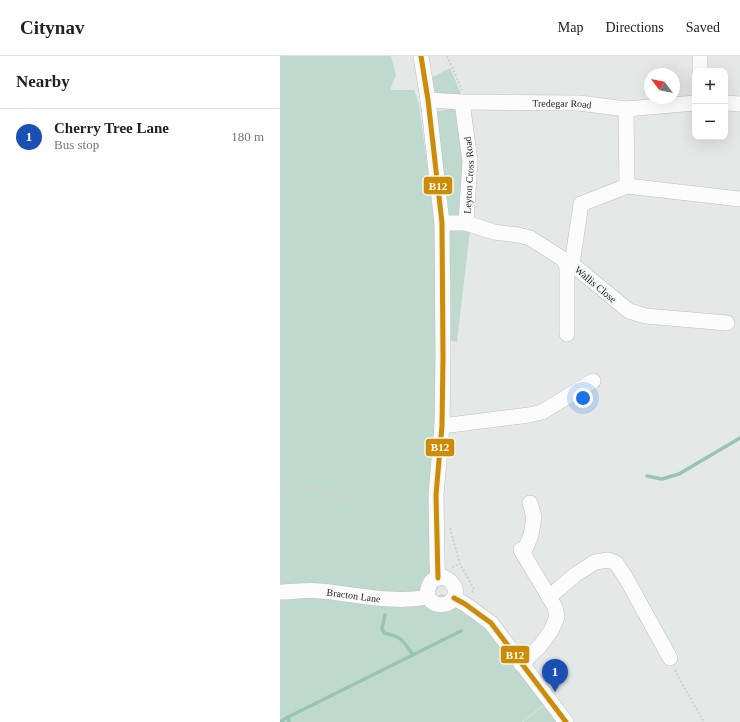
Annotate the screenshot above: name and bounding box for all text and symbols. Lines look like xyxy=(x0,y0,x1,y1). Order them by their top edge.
text: Citynav xyxy=(20,17,84,38)
text: Map xyxy=(558,20,583,35)
text: Directions xyxy=(605,20,664,35)
text: Saved xyxy=(686,20,720,35)
north arrow xyxy=(644,68,680,104)
map controls xyxy=(692,68,728,140)
button: + xyxy=(692,68,728,104)
text: Nearby xyxy=(16,72,70,91)
street label: Tredegar Road xyxy=(532,98,592,111)
button: − xyxy=(692,104,728,140)
text: Cherry Tree Lane xyxy=(54,120,169,136)
text: 1 xyxy=(26,129,32,144)
text: 180 m xyxy=(231,129,264,144)
street label: Leyton Cross Road xyxy=(462,136,476,214)
text: Bus stop xyxy=(54,137,99,152)
line badge: B12 xyxy=(423,176,453,195)
text: B12 xyxy=(429,180,448,192)
street label: Wallis Close xyxy=(573,264,619,305)
your location xyxy=(573,388,593,408)
line badge: B12 xyxy=(425,438,455,457)
text: B12 xyxy=(431,441,450,453)
street label: Bracton Lane xyxy=(326,587,382,604)
line badge: B12 xyxy=(500,645,530,664)
text: B12 xyxy=(506,649,525,661)
pin: 1 xyxy=(542,659,568,692)

